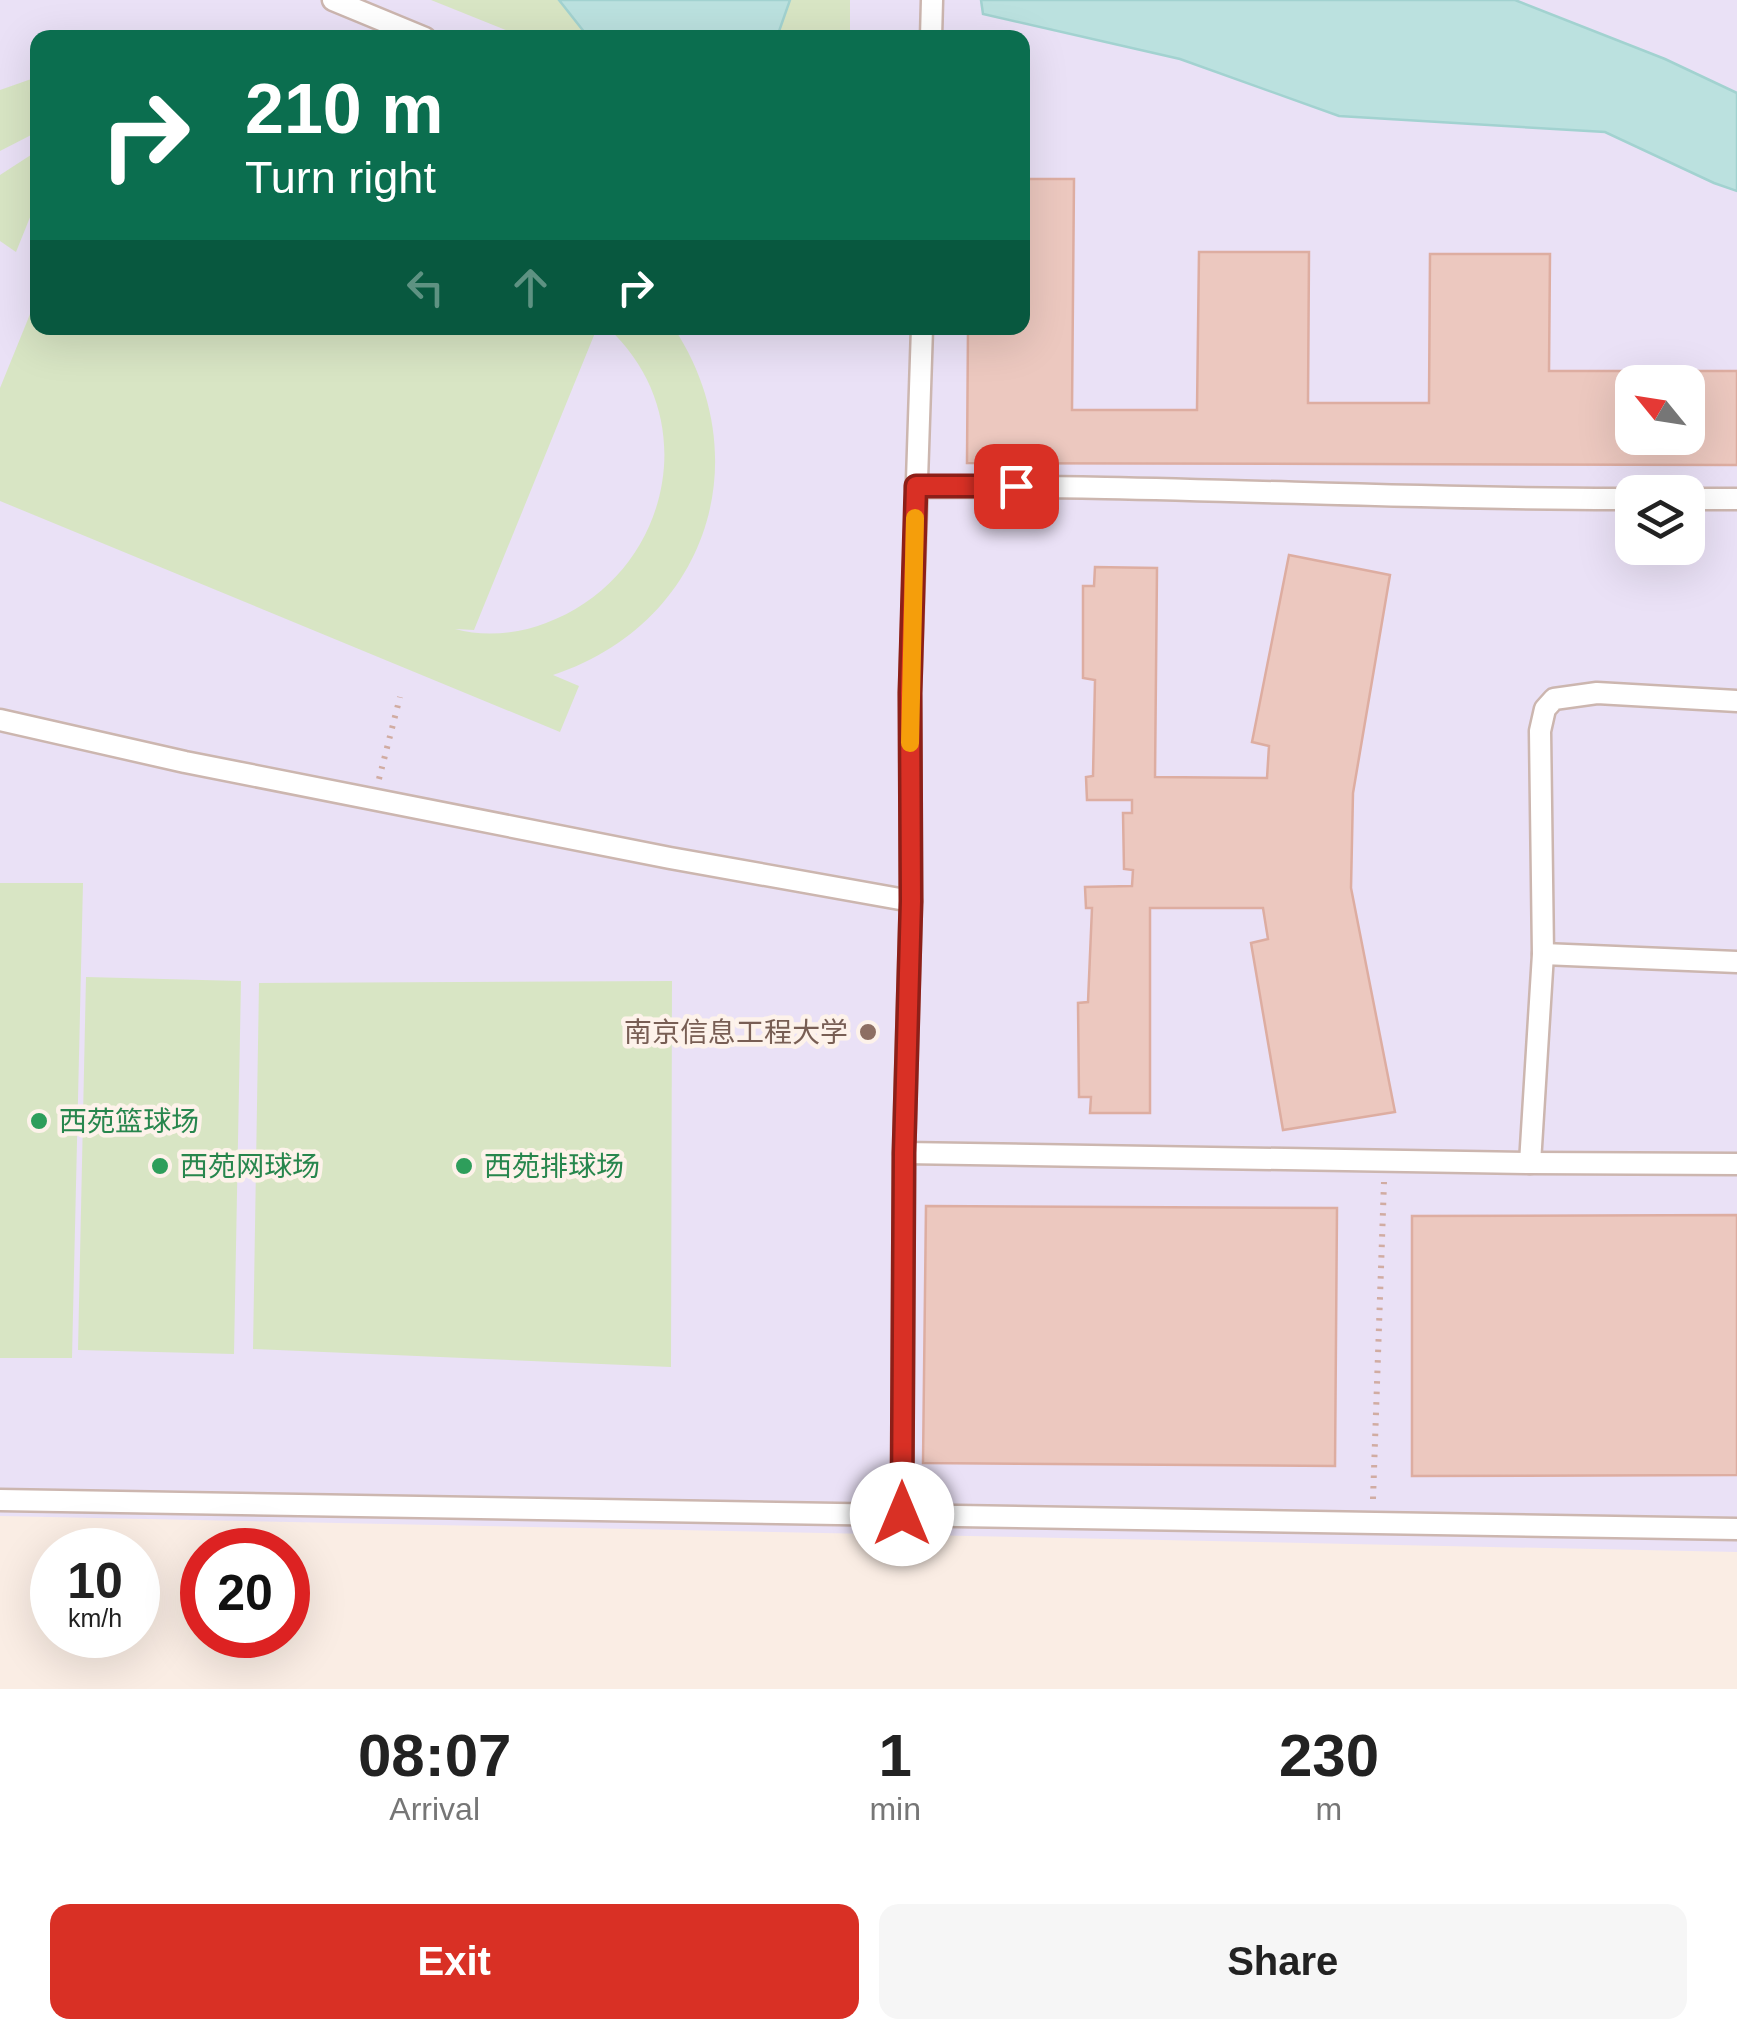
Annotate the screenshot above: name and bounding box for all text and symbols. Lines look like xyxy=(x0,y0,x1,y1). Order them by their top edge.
icon: right xyxy=(80,70,210,200)
text: 210 m xyxy=(245,70,443,148)
text: Turn right xyxy=(245,152,436,203)
icon: left xyxy=(398,260,453,315)
icon: ahead xyxy=(503,260,558,315)
icon: right xyxy=(608,260,663,315)
north arrow xyxy=(1615,365,1705,455)
map controls xyxy=(1615,365,1705,565)
pin xyxy=(974,444,1059,529)
icon: arrive xyxy=(989,459,1044,514)
button: layers xyxy=(1615,475,1705,565)
place label: 南京信息工程大学 xyxy=(624,1017,848,1048)
marker: 南京信息工程大学 xyxy=(857,1021,879,1043)
place label: 西苑篮球场 xyxy=(59,1106,199,1137)
marker: 西苑篮球场 xyxy=(28,1110,50,1132)
place label: 西苑网球场 xyxy=(180,1151,320,1182)
place label: 西苑排球场 xyxy=(484,1151,624,1182)
marker: 西苑网球场 xyxy=(149,1155,171,1177)
marker: 西苑排球场 xyxy=(453,1155,475,1177)
position arrow xyxy=(850,1462,954,1566)
speed limit sign: 20 xyxy=(180,1528,310,1658)
text: 10 xyxy=(67,1553,123,1609)
text: km/h xyxy=(68,1604,122,1632)
text: 08:07 xyxy=(358,1722,511,1789)
text: 1 xyxy=(878,1722,912,1789)
text: 230 xyxy=(1279,1722,1379,1789)
text: Arrival xyxy=(389,1791,480,1827)
text: min xyxy=(869,1791,921,1827)
text: m xyxy=(1316,1791,1342,1827)
button: Exit xyxy=(50,1904,859,2019)
button: Share xyxy=(879,1904,1687,2019)

